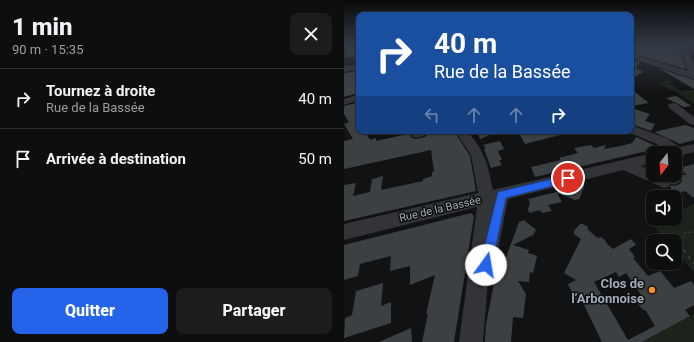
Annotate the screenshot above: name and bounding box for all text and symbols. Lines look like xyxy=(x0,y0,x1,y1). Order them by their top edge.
text: 1 min xyxy=(12,13,73,41)
button: close xyxy=(290,13,332,55)
text: 40 m xyxy=(434,27,497,60)
icon: right xyxy=(368,28,420,80)
text: 90 m · 15:35 xyxy=(12,42,83,57)
text: Rue de la Bassée xyxy=(434,61,571,82)
text: Tournez à droite xyxy=(46,82,155,100)
icon: right xyxy=(12,88,34,110)
text: 40 m xyxy=(298,90,332,108)
text: Rue de la Bassée xyxy=(46,100,145,115)
icon: left xyxy=(421,104,443,126)
icon: ahead xyxy=(463,104,485,126)
icon: ahead xyxy=(505,104,527,126)
icon: right xyxy=(547,104,569,126)
north arrow xyxy=(646,146,682,182)
map controls xyxy=(646,146,682,270)
icon: arrive xyxy=(12,148,34,170)
text: Arrivée à destination xyxy=(46,150,186,168)
text: 50 m xyxy=(298,150,332,168)
pin xyxy=(551,161,585,195)
icon: arrive xyxy=(557,167,579,189)
button: sound xyxy=(646,190,682,226)
street label: Rue de la Bassée xyxy=(398,193,482,225)
button: search xyxy=(646,234,682,270)
position arrow xyxy=(465,244,507,286)
place label: Clos de l’Arbonnoise xyxy=(571,276,644,306)
marker: Clos de l’Arbonnoise xyxy=(647,285,657,295)
button: Quitter xyxy=(12,288,168,334)
button: Partager xyxy=(176,288,332,334)

